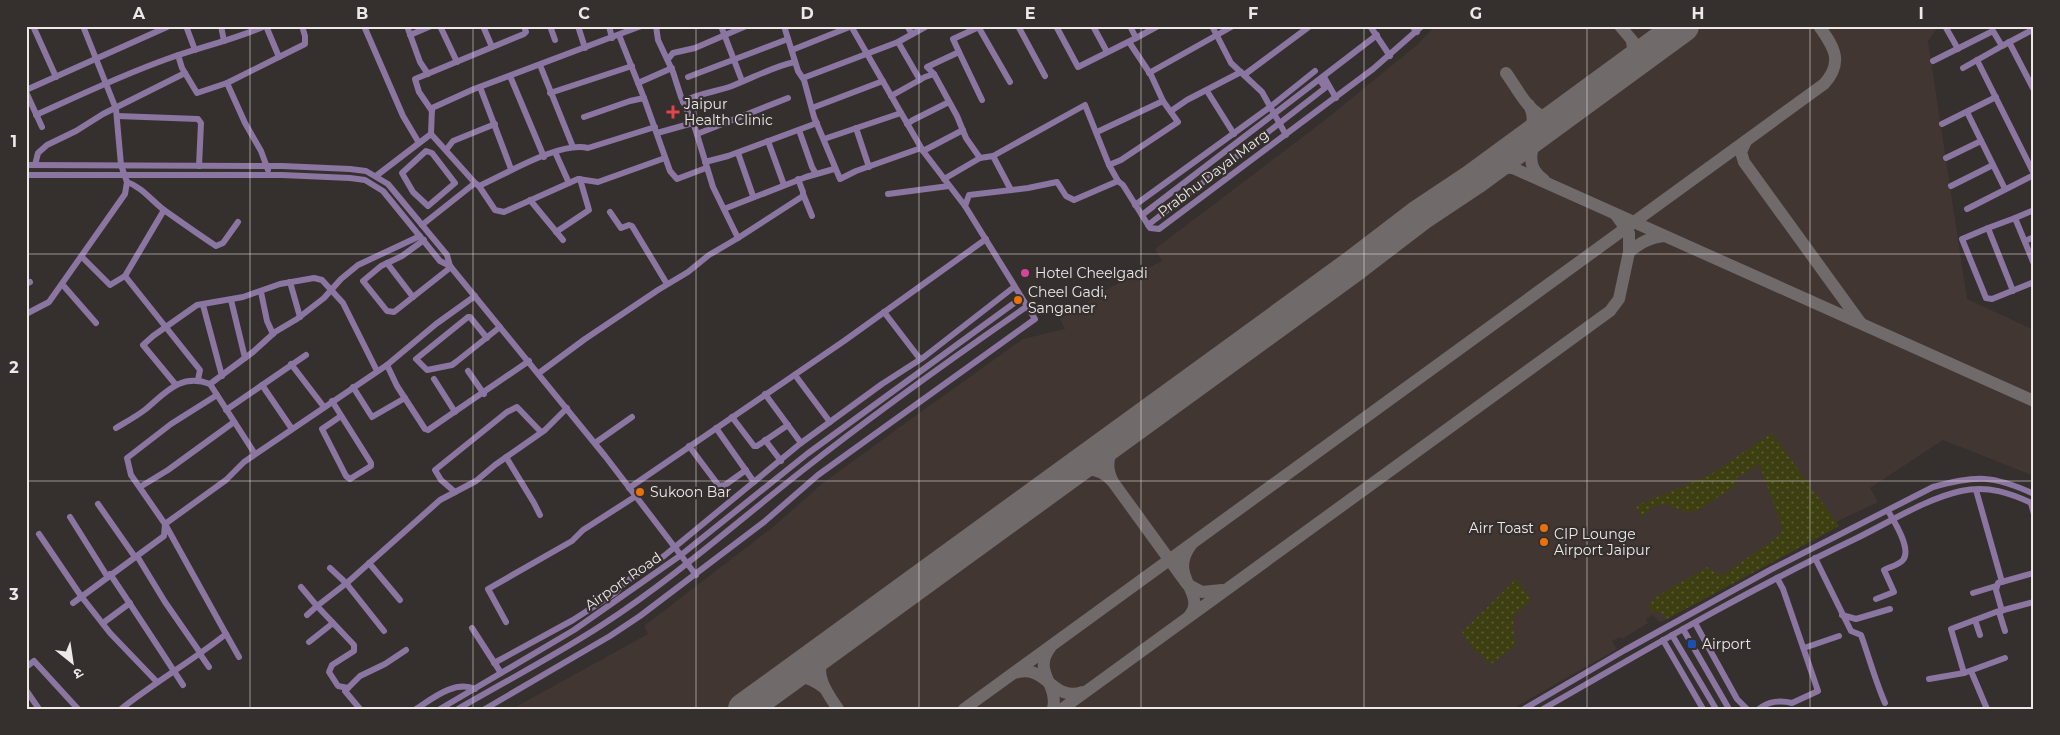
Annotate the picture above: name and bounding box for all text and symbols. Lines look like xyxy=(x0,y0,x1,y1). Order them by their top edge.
text: A xyxy=(132,4,146,23)
text: B xyxy=(356,4,368,23)
text: C xyxy=(578,4,590,23)
text: D xyxy=(800,4,814,23)
text: E xyxy=(1025,4,1035,23)
text: F xyxy=(1248,4,1258,23)
text: G xyxy=(1470,4,1482,23)
text: H xyxy=(1692,4,1704,23)
text: I xyxy=(1918,4,1924,23)
place label: Jaipur Health Clinic xyxy=(683,95,773,129)
marker: Jaipur Health Clinic xyxy=(666,105,680,119)
street label: Prabhu Dayal Marg xyxy=(1154,125,1272,221)
text: 1 xyxy=(11,132,17,151)
place label: Hotel Cheelgadi xyxy=(1035,264,1148,282)
marker: Hotel Cheelgadi xyxy=(1019,267,1031,279)
place label: Cheel Gadi, Sanganer xyxy=(1028,283,1107,317)
marker: Cheel Gadi, Sanganer xyxy=(1012,294,1024,306)
text: 2 xyxy=(9,358,19,377)
place label: Sukoon Bar xyxy=(650,483,732,501)
marker: Sukoon Bar xyxy=(634,486,646,498)
place label: Airr Toast xyxy=(1469,519,1534,537)
marker: Airr Toast xyxy=(1538,522,1550,534)
place label: CIP Lounge Airport Jaipur xyxy=(1554,525,1651,559)
marker: CIP Lounge Airport Jaipur xyxy=(1538,536,1550,548)
street label: Airport Road xyxy=(581,548,665,614)
text: 3 xyxy=(8,585,19,604)
place label: Airport xyxy=(1702,635,1751,653)
north arrow xyxy=(48,638,98,688)
marker: Airport xyxy=(1686,638,1698,650)
text: उ xyxy=(70,663,87,684)

